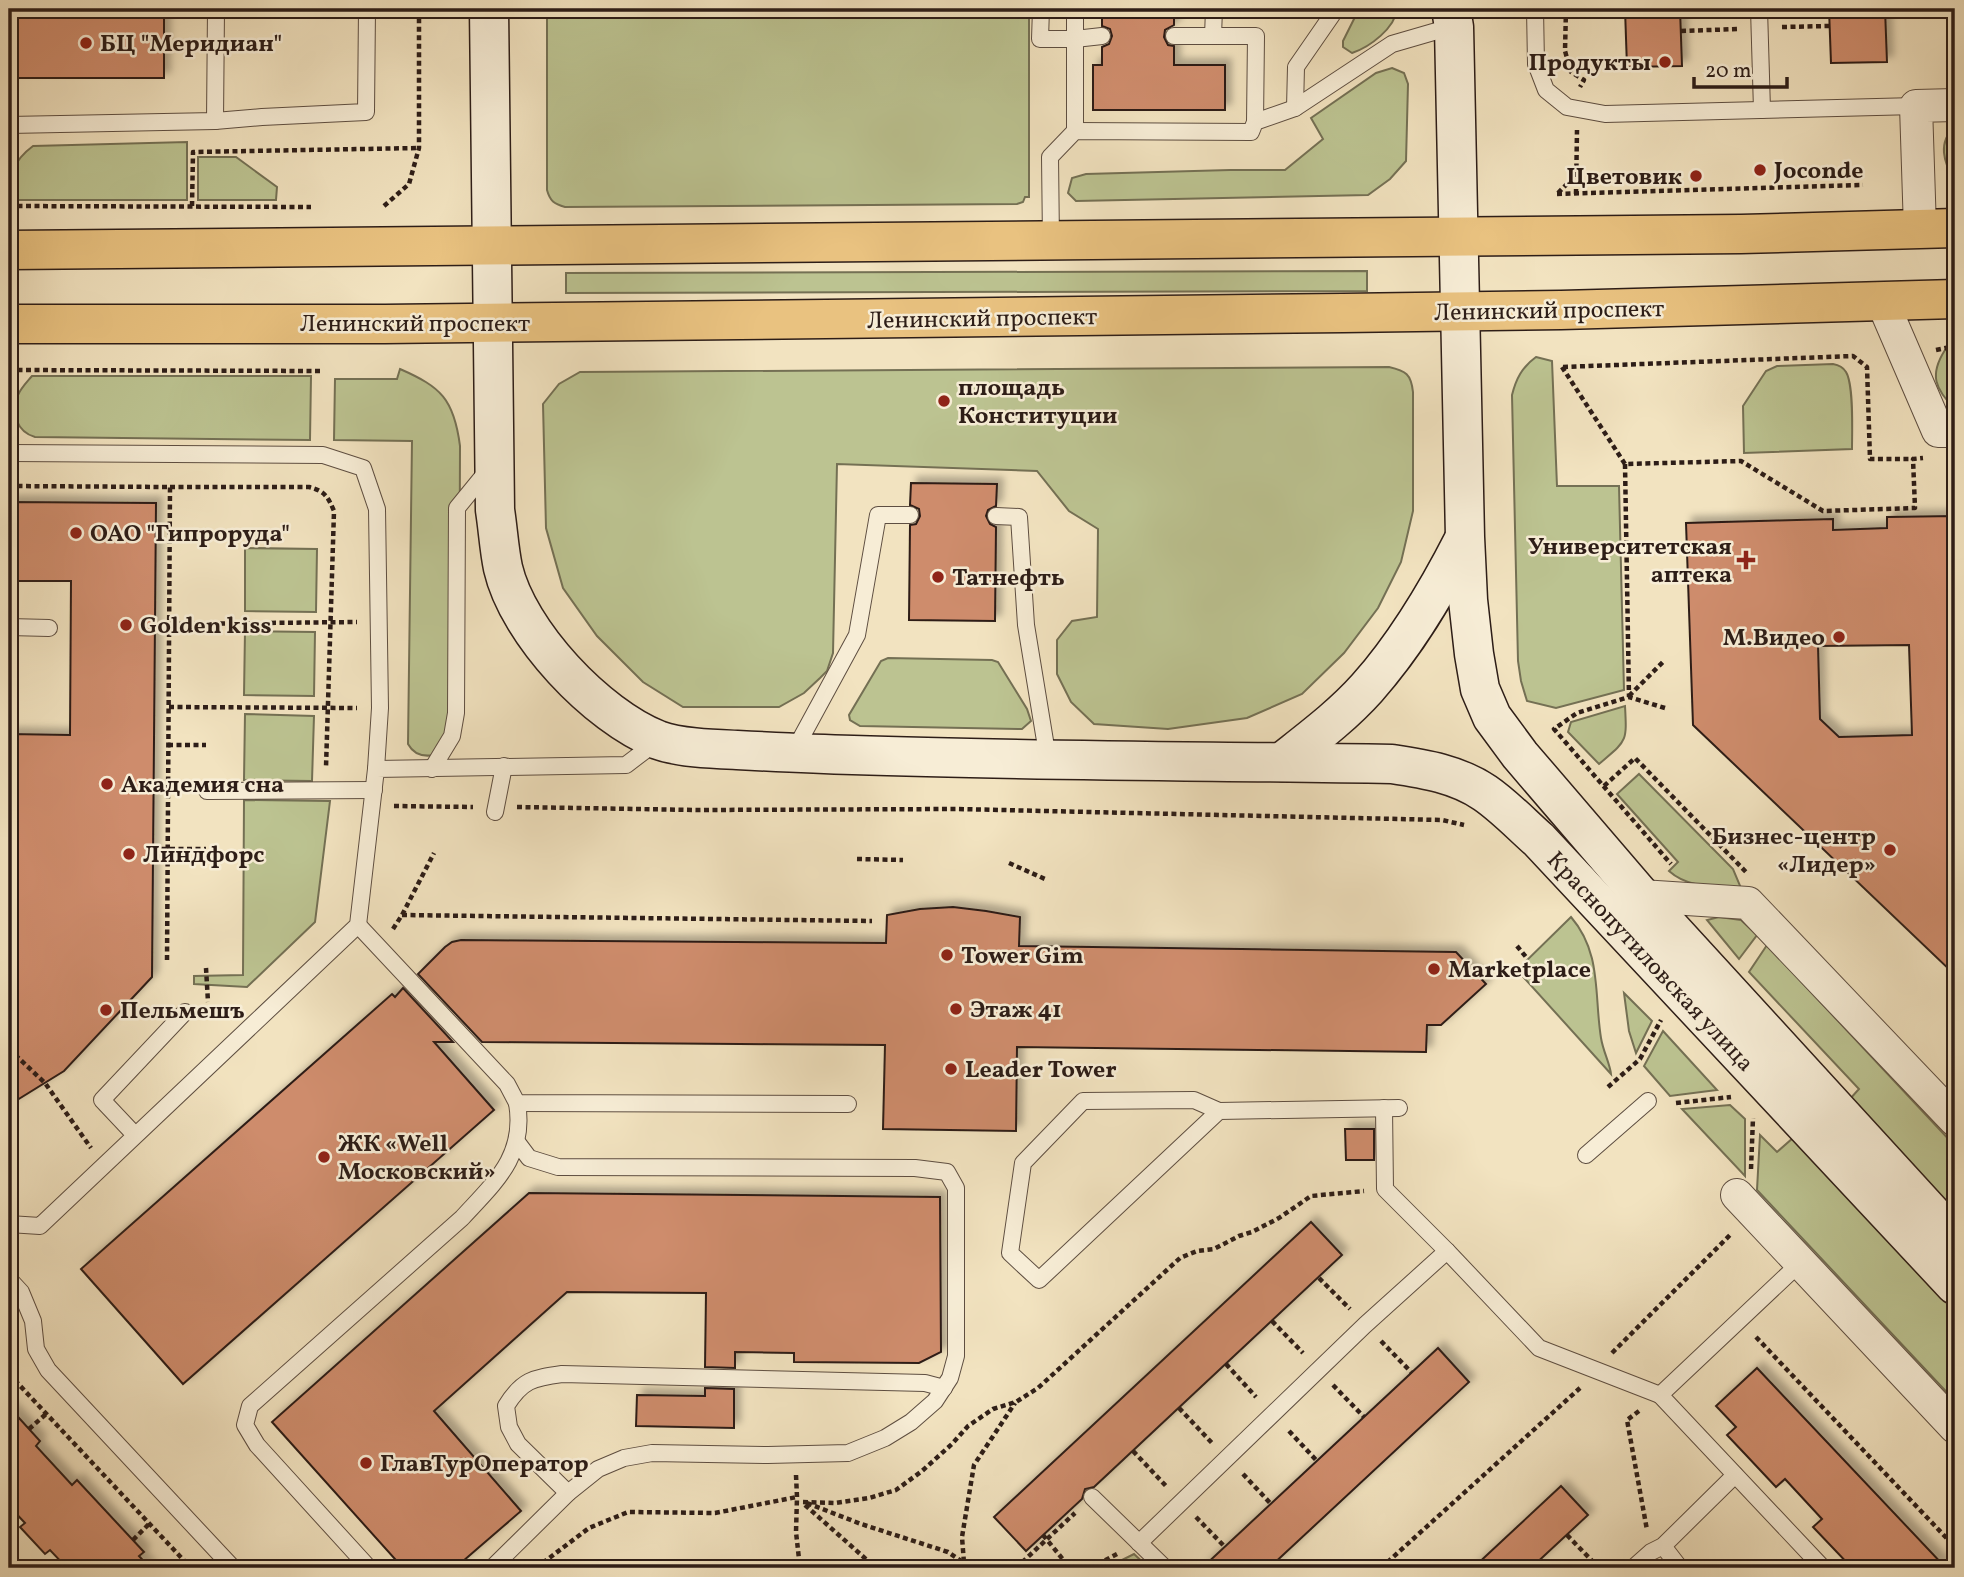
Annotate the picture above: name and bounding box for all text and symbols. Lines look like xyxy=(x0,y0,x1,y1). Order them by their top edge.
place label: БЦ "Меридиан" xyxy=(100,28,282,62)
marker: БЦ "Меридиан" xyxy=(78,35,94,51)
scale bar xyxy=(1694,46,1787,90)
place label: Продукты xyxy=(1528,47,1651,81)
marker: Продукты xyxy=(1657,54,1673,70)
text: 20 m xyxy=(1705,57,1751,86)
place label: Joconde xyxy=(1773,155,1864,189)
place label: Цветовик xyxy=(1566,161,1682,195)
marker: Joconde xyxy=(1752,162,1768,178)
marker: Цветовик xyxy=(1688,168,1704,184)
street label: Ленинский проспект xyxy=(1434,293,1665,331)
street label: Ленинский проспект xyxy=(867,301,1098,339)
street label: Ленинский проспект xyxy=(300,308,530,342)
place label: площадь Конституции xyxy=(958,372,1118,434)
marker: площадь Конституции xyxy=(936,393,952,409)
place label: ОАО "Гипроруда" xyxy=(90,518,290,552)
marker: ОАО "Гипроруда" xyxy=(68,525,84,541)
place label: Университетская аптека xyxy=(1528,531,1732,593)
marker: Университетская аптека xyxy=(1738,552,1754,568)
place label: Татнефть xyxy=(952,562,1065,596)
marker: Татнефть xyxy=(930,569,946,585)
place label: Golden kiss xyxy=(140,610,272,644)
marker: Golden kiss xyxy=(118,617,134,633)
place label: М.Видео xyxy=(1723,622,1825,656)
marker: М.Видео xyxy=(1831,629,1847,645)
place label: Академия сна xyxy=(121,769,284,803)
marker: Академия сна xyxy=(99,776,115,792)
place label: Бизнес-центр «Лидер» xyxy=(1711,821,1876,883)
place label: Линдфорс xyxy=(143,839,265,873)
marker: Бизнес-центр «Лидер» xyxy=(1882,842,1898,858)
street label: Краснопутиловская улица xyxy=(1538,845,1761,1080)
marker: Линдфорс xyxy=(121,846,137,862)
place label: Tower Gim xyxy=(961,940,1084,974)
marker: Tower Gim xyxy=(939,947,955,963)
place label: Marketplace xyxy=(1448,954,1591,988)
marker: Marketplace xyxy=(1426,961,1442,977)
place label: Этаж 41 xyxy=(970,994,1062,1028)
place label: Пельмешъ xyxy=(120,995,245,1029)
marker: Этаж 41 xyxy=(948,1001,964,1017)
marker: Пельмешъ xyxy=(98,1002,114,1018)
place label: Leader Tower xyxy=(965,1054,1117,1088)
marker: Leader Tower xyxy=(943,1061,959,1077)
place label: ЖК «Well Московский» xyxy=(338,1128,496,1190)
marker: ЖК «Well Московский» xyxy=(316,1149,332,1165)
place label: ГлавТурОператор xyxy=(380,1448,589,1482)
marker: ГлавТурОператор xyxy=(358,1455,374,1471)

